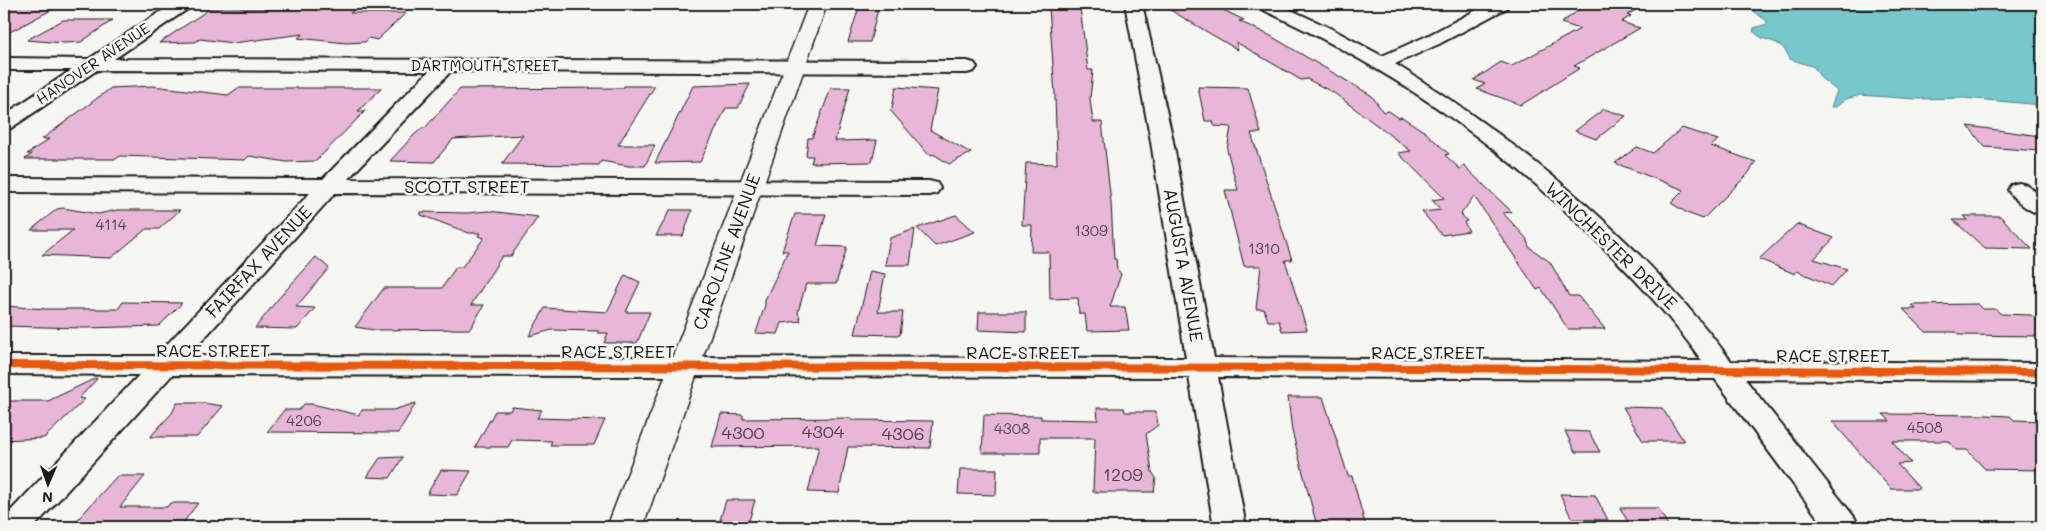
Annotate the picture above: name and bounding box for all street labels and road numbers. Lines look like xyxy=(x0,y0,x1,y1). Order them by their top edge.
street label: HANOVER AVENUE xyxy=(32,18,153,109)
street label: DARTMOUTH STREET xyxy=(411,55,559,75)
street label: CAROLINE AVENUE xyxy=(687,170,766,333)
street label: SCOTT STREET xyxy=(404,174,530,198)
street label: WINCHESTER DRIVE xyxy=(1541,176,1683,314)
street label: AUGUSTA AVENUE xyxy=(1159,186,1209,343)
street label: FAIRFAX AVENUE xyxy=(200,200,317,323)
street label: RACE STREET xyxy=(156,338,270,362)
street label: RACE STREET xyxy=(561,339,675,363)
street label: RACE STREET xyxy=(966,340,1080,364)
street label: RACE STREET xyxy=(1371,340,1485,364)
street label: RACE STREET xyxy=(1776,343,1890,367)

